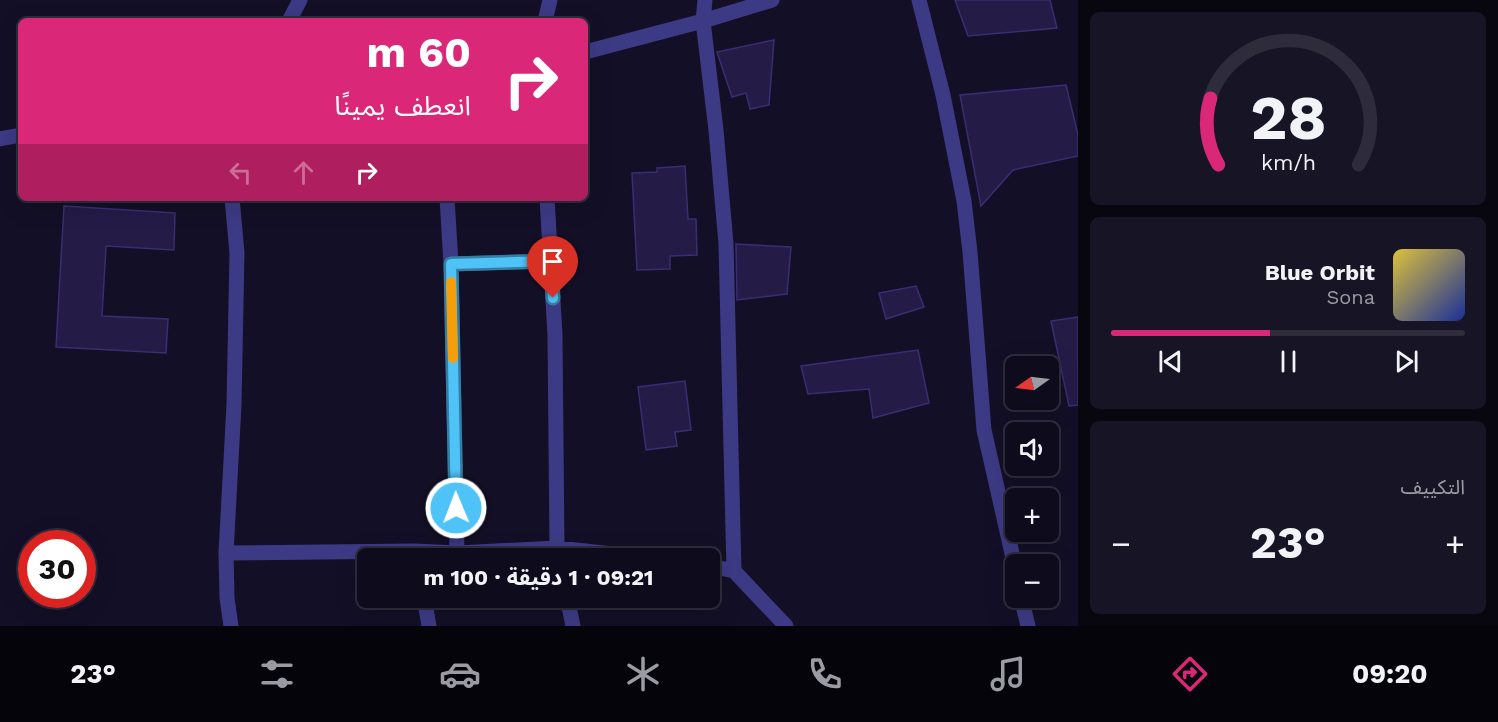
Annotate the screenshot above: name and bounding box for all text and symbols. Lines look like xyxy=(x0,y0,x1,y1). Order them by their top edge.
text: 60 m xyxy=(367,28,471,77)
icon: right xyxy=(492,42,570,120)
text: 28 xyxy=(1250,82,1326,155)
text: انعطف يمينًا xyxy=(334,90,471,122)
text: km/h xyxy=(1260,151,1316,176)
icon: left xyxy=(224,156,257,189)
icon: ahead xyxy=(287,156,320,189)
icon: right xyxy=(350,156,383,189)
pin xyxy=(527,236,578,298)
icon: arrive xyxy=(536,245,569,278)
text: Blue Orbit xyxy=(1265,260,1375,285)
text: Sona xyxy=(1326,285,1375,309)
icon: previous xyxy=(1154,345,1187,378)
icon: pause xyxy=(1272,345,1305,378)
icon: next xyxy=(1390,345,1423,378)
north arrow xyxy=(1005,356,1059,410)
map controls xyxy=(1005,356,1059,608)
button: sound xyxy=(1005,422,1059,476)
text: التكييف xyxy=(1401,475,1465,499)
position arrow xyxy=(424,476,488,540)
button: + xyxy=(1005,488,1059,542)
text: 23° xyxy=(1250,516,1326,569)
text: − xyxy=(1111,524,1131,563)
text: + xyxy=(1445,524,1465,563)
speed limit sign: 30 xyxy=(18,530,96,608)
button: − xyxy=(1005,554,1059,608)
text: 09:21 · 1 دقيقة · 100 m xyxy=(423,565,654,590)
icon: filters xyxy=(256,653,298,695)
icon: car xyxy=(439,653,481,695)
icon: climate xyxy=(622,653,664,695)
icon: phone xyxy=(804,653,846,695)
icon: music xyxy=(987,653,1029,695)
icon: directions xyxy=(1169,653,1211,695)
text: 23° xyxy=(70,658,116,690)
text: 09:20 xyxy=(1352,658,1428,690)

